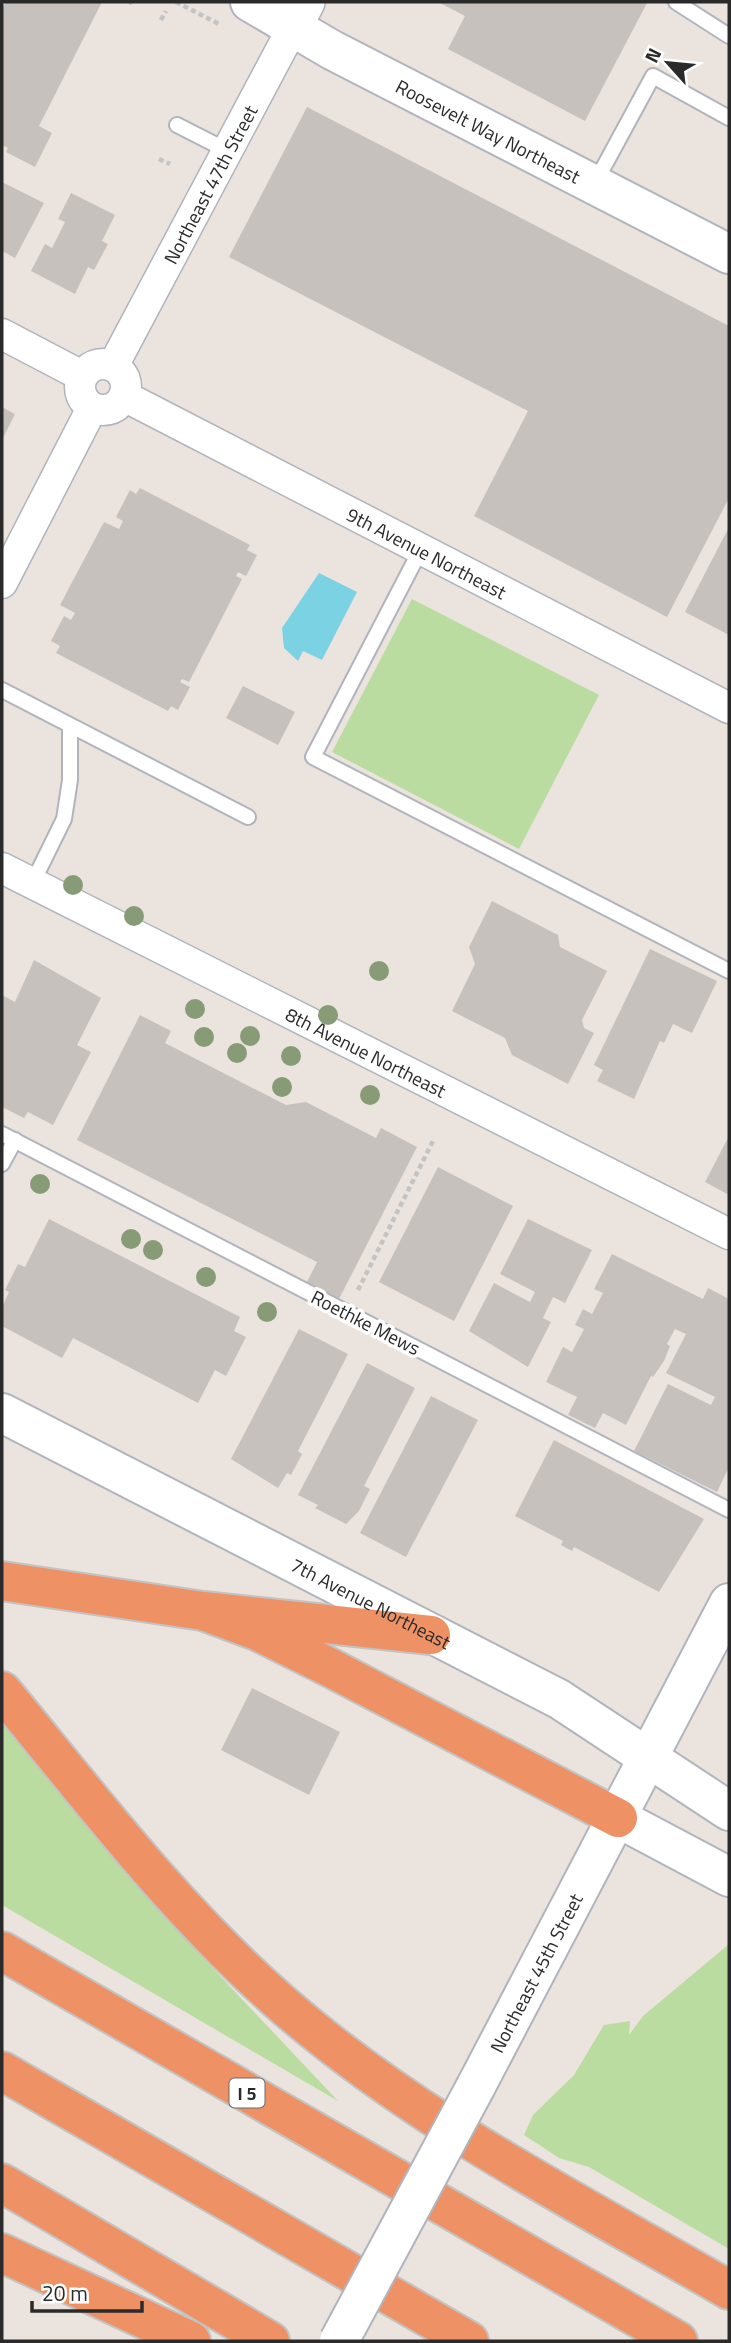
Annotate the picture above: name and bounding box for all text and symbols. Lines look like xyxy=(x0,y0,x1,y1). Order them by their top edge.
north arrow xyxy=(633,28,703,98)
text: N xyxy=(636,43,668,68)
street label: Roosevelt Way Northeast xyxy=(391,71,586,190)
street label: Northeast 47th Street xyxy=(155,99,264,269)
street label: 9th Avenue Northeast xyxy=(342,499,512,606)
street label: 8th Avenue Northeast xyxy=(281,999,452,1104)
street label: Roethke Mews xyxy=(306,1282,426,1362)
street label: 7th Avenue Northeast xyxy=(286,1549,456,1656)
street label: Northeast 45th Street xyxy=(482,1887,589,2058)
road number: I 5 xyxy=(230,2078,264,2108)
scale bar xyxy=(32,2270,142,2314)
text: 20 m xyxy=(42,2277,88,2309)

